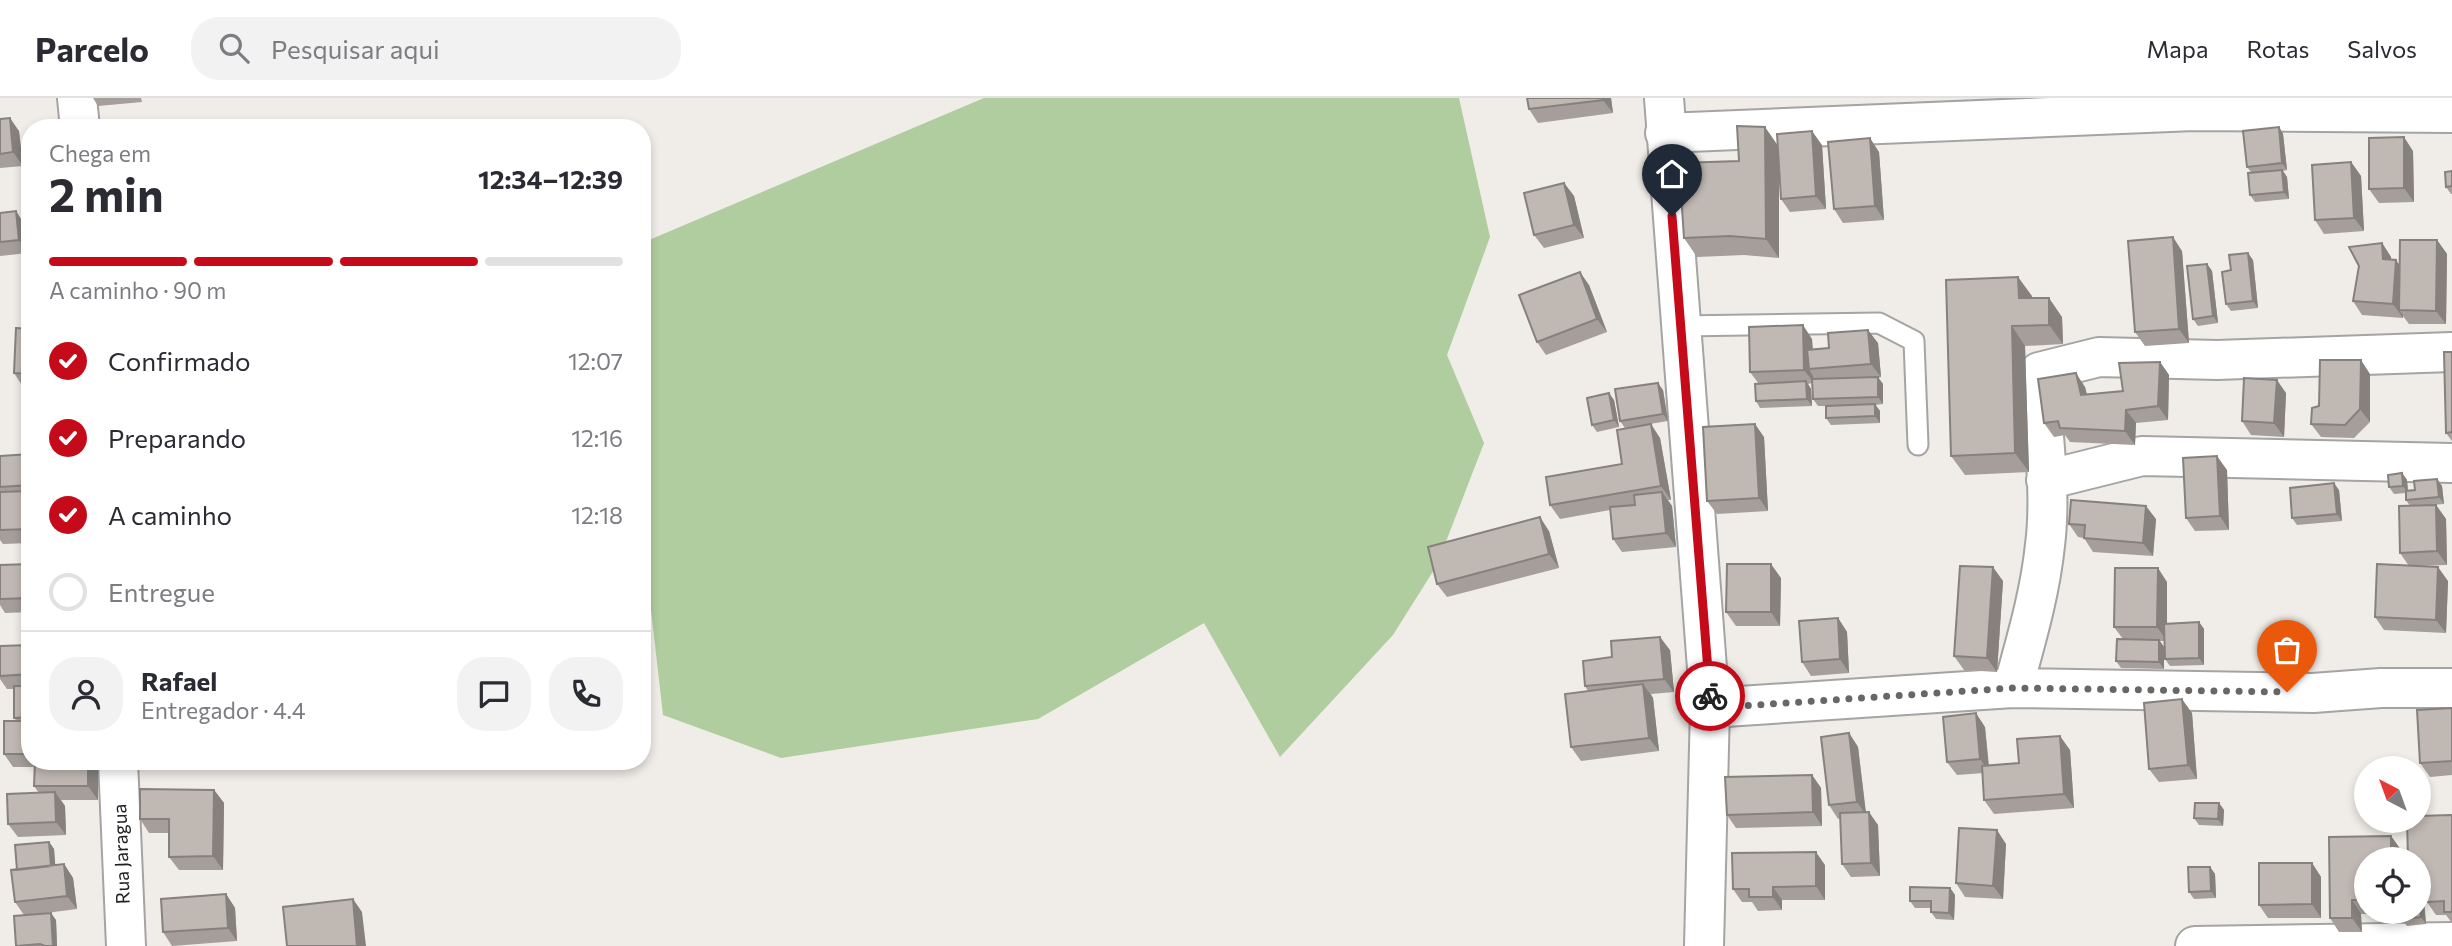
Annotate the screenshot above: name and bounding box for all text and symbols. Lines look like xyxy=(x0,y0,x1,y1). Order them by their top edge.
search box xyxy=(191,17,681,80)
text: Parcelo xyxy=(35,28,149,69)
icon: search xyxy=(215,29,253,67)
text: Pesquisar aqui xyxy=(271,33,440,64)
text: Mapa xyxy=(2147,34,2209,63)
text: Rotas xyxy=(2247,34,2309,63)
text: Salvos xyxy=(2347,34,2417,63)
text: Chega em xyxy=(49,139,151,167)
pin xyxy=(1642,144,1702,216)
icon: home xyxy=(1653,155,1691,193)
text: 12:34–12:39 xyxy=(478,163,623,194)
text: 2 min xyxy=(49,165,164,221)
text: A caminho · 90 m xyxy=(49,276,226,304)
icon: check xyxy=(49,342,87,380)
text: Confirmado xyxy=(108,345,250,376)
text: 12:07 xyxy=(568,347,623,375)
icon: check xyxy=(49,419,87,457)
text: Preparando xyxy=(108,422,246,453)
text: 12:16 xyxy=(571,424,623,452)
icon: check xyxy=(49,496,87,534)
text: A caminho xyxy=(108,499,232,530)
text: 12:18 xyxy=(571,501,623,529)
text: Entregue xyxy=(108,576,215,607)
pin xyxy=(2257,620,2317,692)
icon: bag xyxy=(2268,631,2306,669)
button: person xyxy=(49,657,123,731)
button: chat xyxy=(457,657,531,731)
button: phone xyxy=(549,657,623,731)
courier xyxy=(1675,661,1745,731)
text: Rafael xyxy=(141,665,217,696)
icon: bike xyxy=(1691,677,1729,715)
text: Entregador · 4.4 xyxy=(141,696,306,724)
north arrow xyxy=(2354,756,2431,833)
map controls xyxy=(2354,756,2431,924)
street label: Rua Jaragua xyxy=(107,803,134,905)
button: locate xyxy=(2354,847,2431,924)

